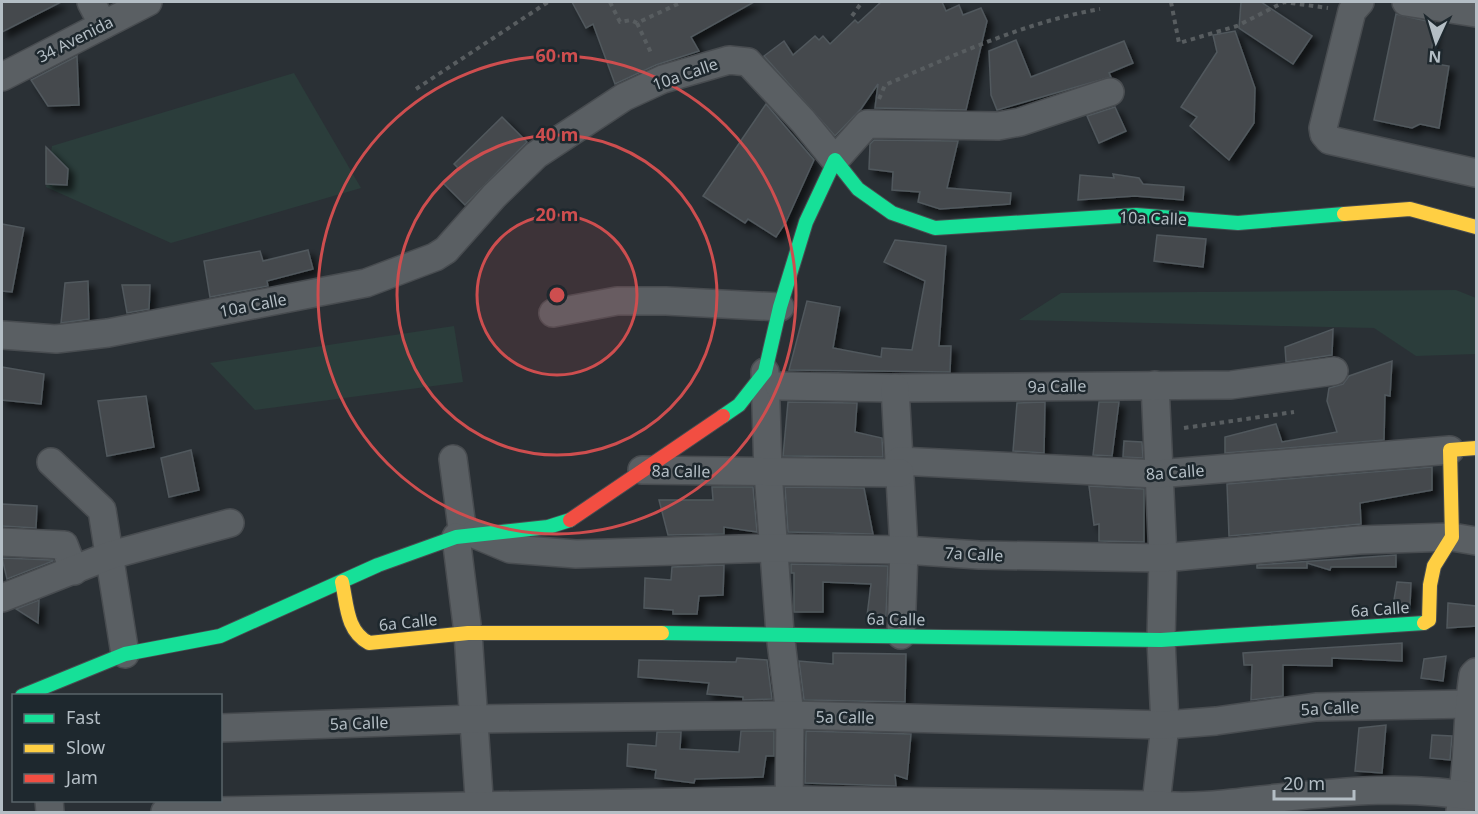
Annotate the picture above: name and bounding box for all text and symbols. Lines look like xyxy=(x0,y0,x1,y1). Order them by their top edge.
street label: 34 Avenida xyxy=(33,10,117,68)
north arrow xyxy=(1406,12,1466,72)
text: 60 m xyxy=(536,43,578,67)
text: N xyxy=(1428,46,1442,68)
street label: 10a Calle xyxy=(649,53,721,95)
text: 40 m xyxy=(536,122,578,146)
text: 20 m xyxy=(536,202,578,226)
street label: 10a Calle xyxy=(1119,206,1187,230)
centre of rings xyxy=(547,285,567,305)
street label: 10a Calle xyxy=(218,288,288,322)
street label: 9a Calle xyxy=(1027,374,1087,398)
street label: 8a Calle xyxy=(651,459,711,483)
street label: 8a Calle xyxy=(1145,459,1205,485)
street label: 7a Calle xyxy=(944,541,1004,567)
street label: 6a Calle xyxy=(1350,596,1410,622)
street label: 6a Calle xyxy=(866,607,926,631)
street label: 6a Calle xyxy=(378,608,438,636)
legend xyxy=(12,694,222,802)
street label: 5a Calle xyxy=(1300,695,1360,721)
text: Fast xyxy=(66,705,101,729)
street label: 5a Calle xyxy=(815,705,875,729)
street label: 5a Calle xyxy=(329,711,389,735)
text: Slow xyxy=(66,735,105,759)
scale bar xyxy=(1274,763,1354,801)
text: Jam xyxy=(64,765,98,789)
text: 20 m xyxy=(1283,771,1325,795)

